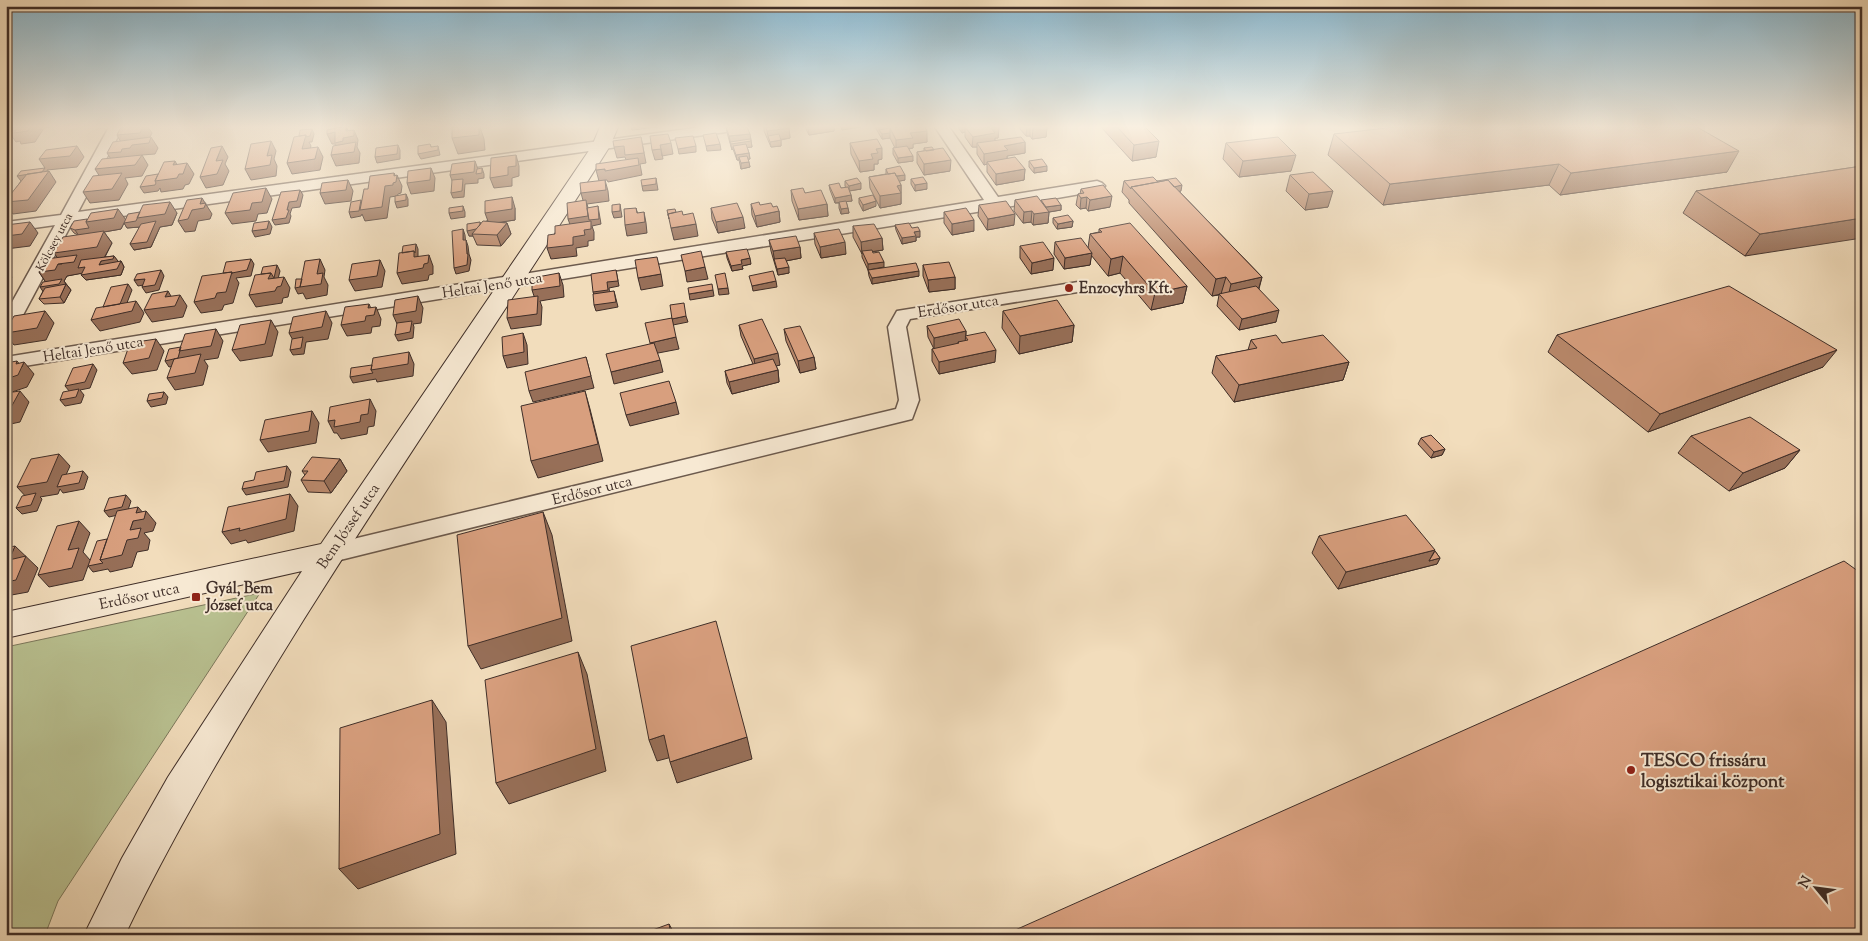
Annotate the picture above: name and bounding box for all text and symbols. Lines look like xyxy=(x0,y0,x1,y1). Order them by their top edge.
street label: Kölcsey utca xyxy=(32,210,78,275)
street label: Heltai Jenő utca xyxy=(441,268,544,305)
place label: Enzocyhrs Kft. xyxy=(1079,279,1173,300)
marker: Enzocyhrs Kft. xyxy=(1063,282,1075,294)
street label: Erdősor utca xyxy=(916,291,1000,324)
street label: Heltai Jenő utca xyxy=(42,332,145,369)
street label: Erdősor utca xyxy=(550,471,635,512)
street label: Bem József utca xyxy=(313,480,386,574)
street label: Erdősor utca xyxy=(97,579,181,616)
place label: Gyál, Bem József utca xyxy=(205,579,273,617)
marker: Gyál, Bem József utca xyxy=(190,591,202,603)
place label: TESCO frissáru logisztikai központ xyxy=(1641,749,1785,796)
marker: TESCO frissáru logisztikai központ xyxy=(1625,764,1637,776)
north arrow xyxy=(1790,864,1840,914)
text: N xyxy=(1795,873,1818,892)

